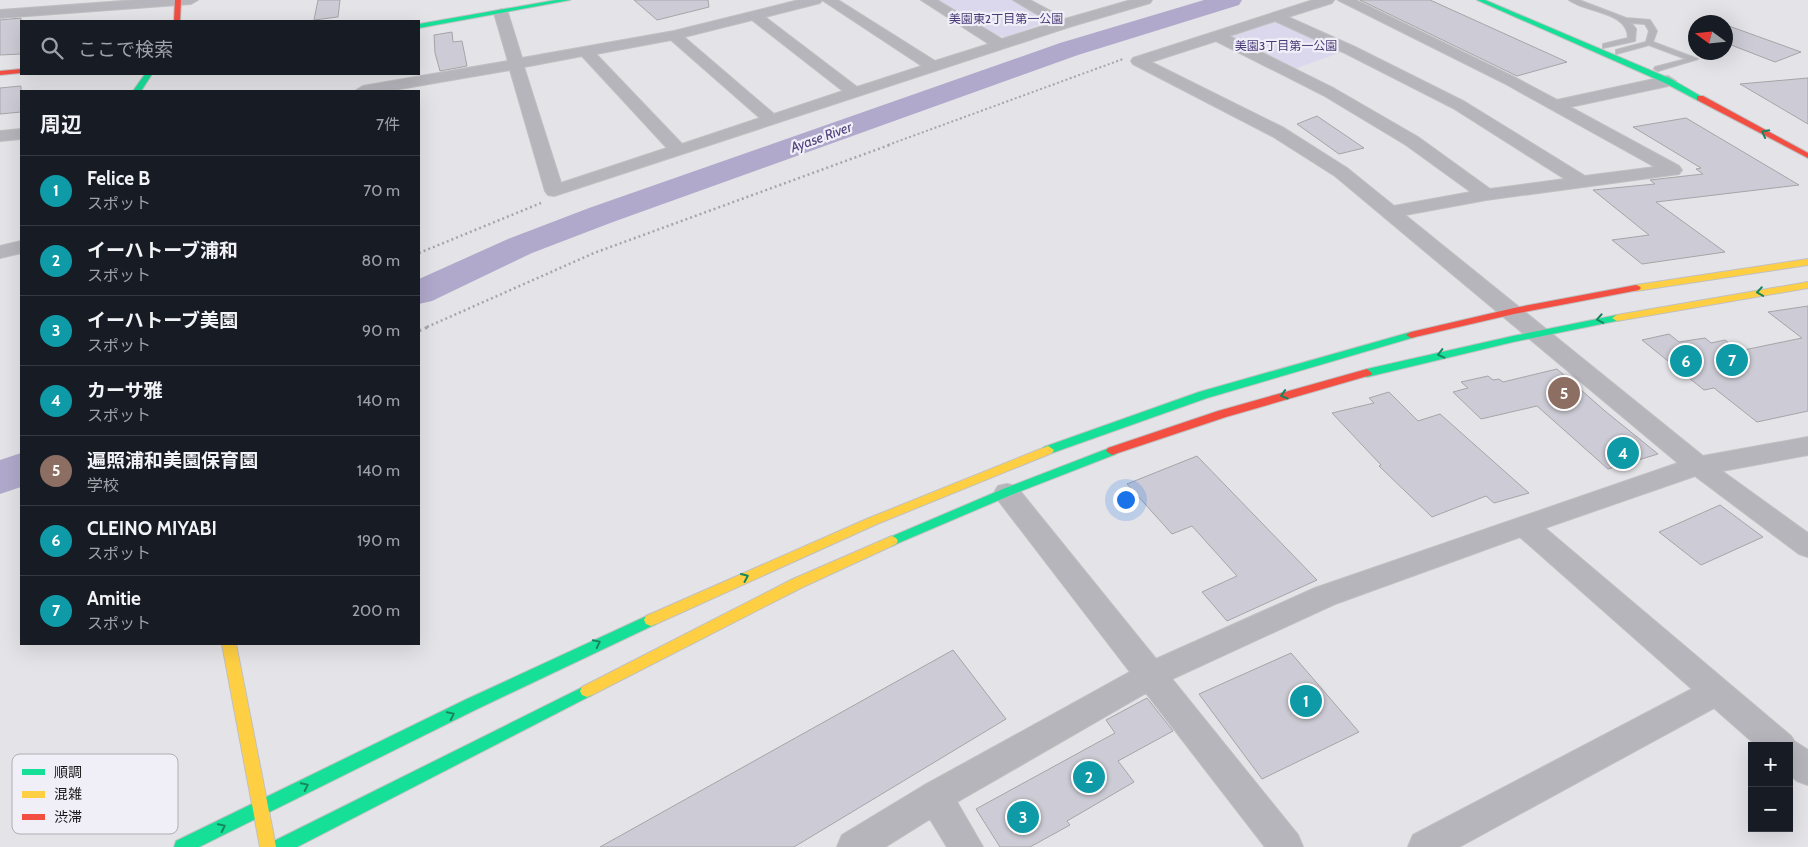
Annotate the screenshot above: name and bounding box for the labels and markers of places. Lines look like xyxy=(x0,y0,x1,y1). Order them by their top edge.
pin: 7 xyxy=(1716,341,1748,379)
pin: 6 xyxy=(1670,342,1702,380)
pin: 5 xyxy=(1548,374,1580,412)
pin: 4 xyxy=(1607,434,1639,472)
pin: 1 xyxy=(1290,682,1322,720)
pin: 2 xyxy=(1073,758,1105,796)
pin: 3 xyxy=(1007,798,1039,836)

